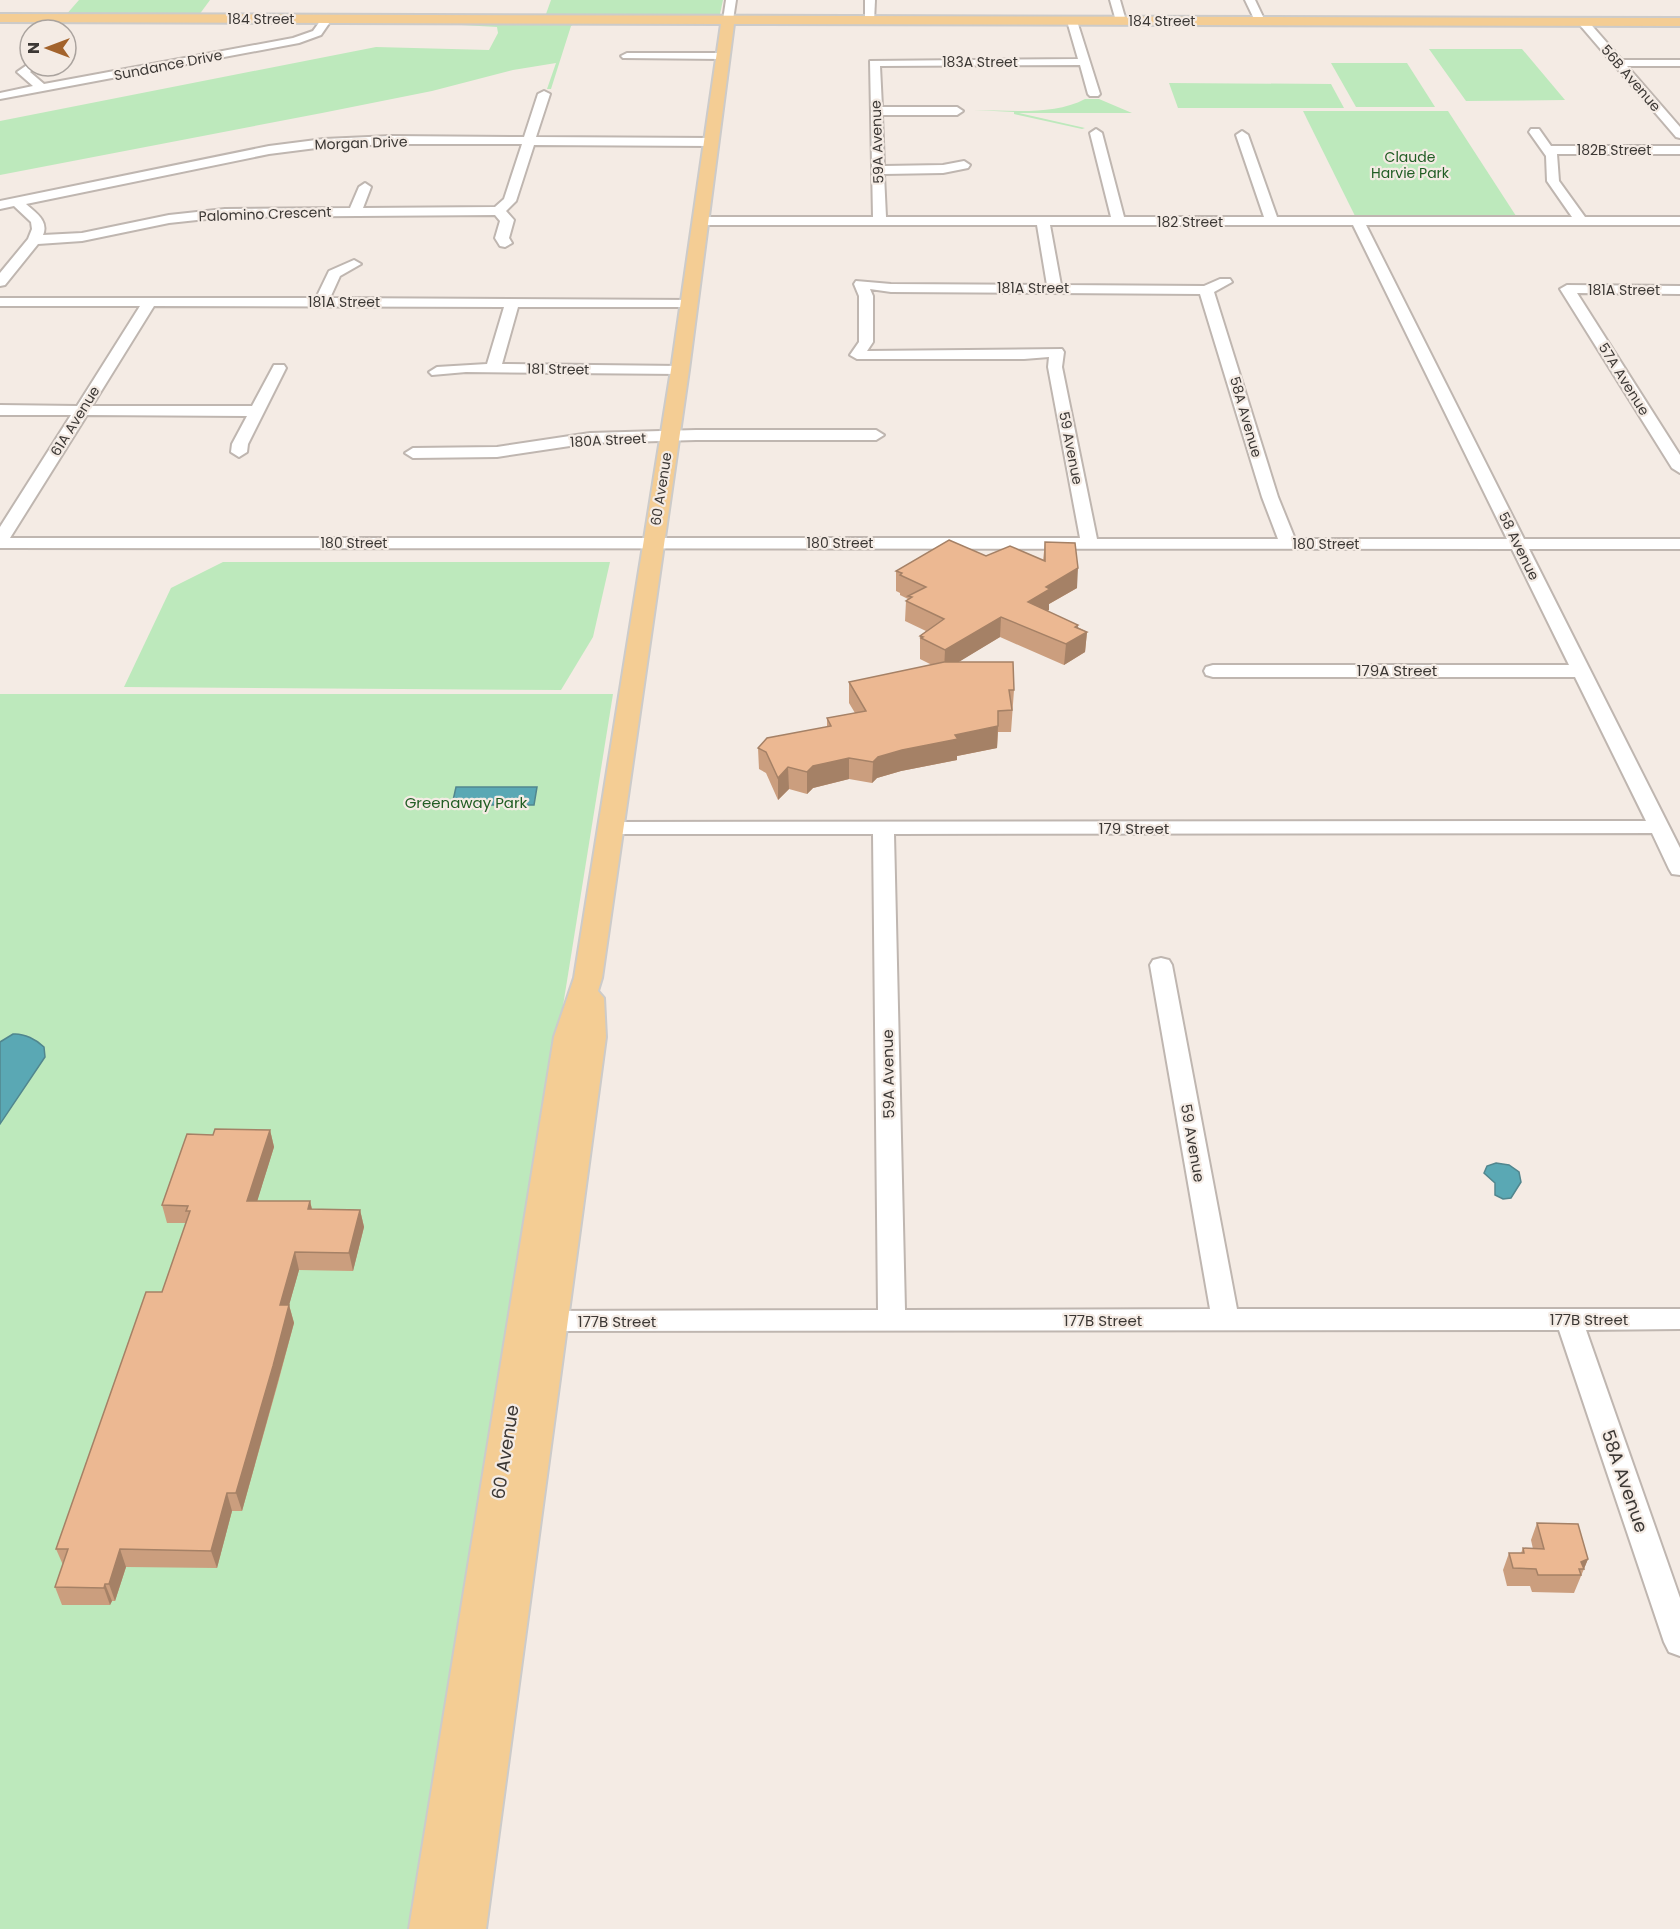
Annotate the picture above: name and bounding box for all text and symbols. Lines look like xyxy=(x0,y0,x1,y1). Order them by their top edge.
street label: 184 Street xyxy=(228,9,294,29)
street label: 184 Street xyxy=(1129,11,1195,31)
north arrow xyxy=(18,18,78,78)
street label: 56B Avenue xyxy=(1596,40,1666,116)
text: N xyxy=(22,42,45,54)
street label: Sundance Drive xyxy=(112,45,224,85)
street label: 183A Street xyxy=(942,52,1018,72)
street label: 59A Avenue xyxy=(866,100,888,184)
street label: Morgan Drive xyxy=(314,131,408,155)
street label: 182B Street xyxy=(1577,140,1651,160)
park label: Claude Harvie Park xyxy=(1371,147,1450,183)
street label: Palomino Crescent xyxy=(198,202,332,226)
street label: 182 Street xyxy=(1157,212,1223,232)
street label: 181A Street xyxy=(997,278,1069,298)
street label: 181A Street xyxy=(1588,280,1660,300)
street label: 181A Street xyxy=(308,292,380,312)
street label: 57A Avenue xyxy=(1594,339,1654,419)
street label: 181 Street xyxy=(527,358,589,380)
street label: 58A Avenue xyxy=(1225,374,1267,460)
street label: 61A Avenue xyxy=(46,382,105,460)
street label: 59 Avenue xyxy=(1054,410,1088,487)
street label: 180A Street xyxy=(569,428,647,452)
street label: 60 Avenue xyxy=(645,451,677,527)
street label: 58 Avenue xyxy=(1494,508,1544,584)
street label: 180 Street xyxy=(321,533,387,553)
street label: 180 Street xyxy=(807,533,873,553)
street label: 180 Street xyxy=(1293,534,1359,554)
street label: 179A Street xyxy=(1357,660,1437,681)
park label: Greenaway Park xyxy=(405,792,528,813)
street label: 179 Street xyxy=(1099,818,1169,839)
street label: 59A Avenue xyxy=(877,1029,899,1119)
street label: 59 Avenue xyxy=(1176,1102,1210,1184)
street label: 177B Street xyxy=(1550,1309,1628,1330)
street label: 177B Street xyxy=(1064,1310,1142,1331)
street label: 177B Street xyxy=(578,1311,656,1332)
street label: 60 Avenue xyxy=(485,1403,525,1501)
street label: 58A Avenue xyxy=(1596,1426,1654,1536)

